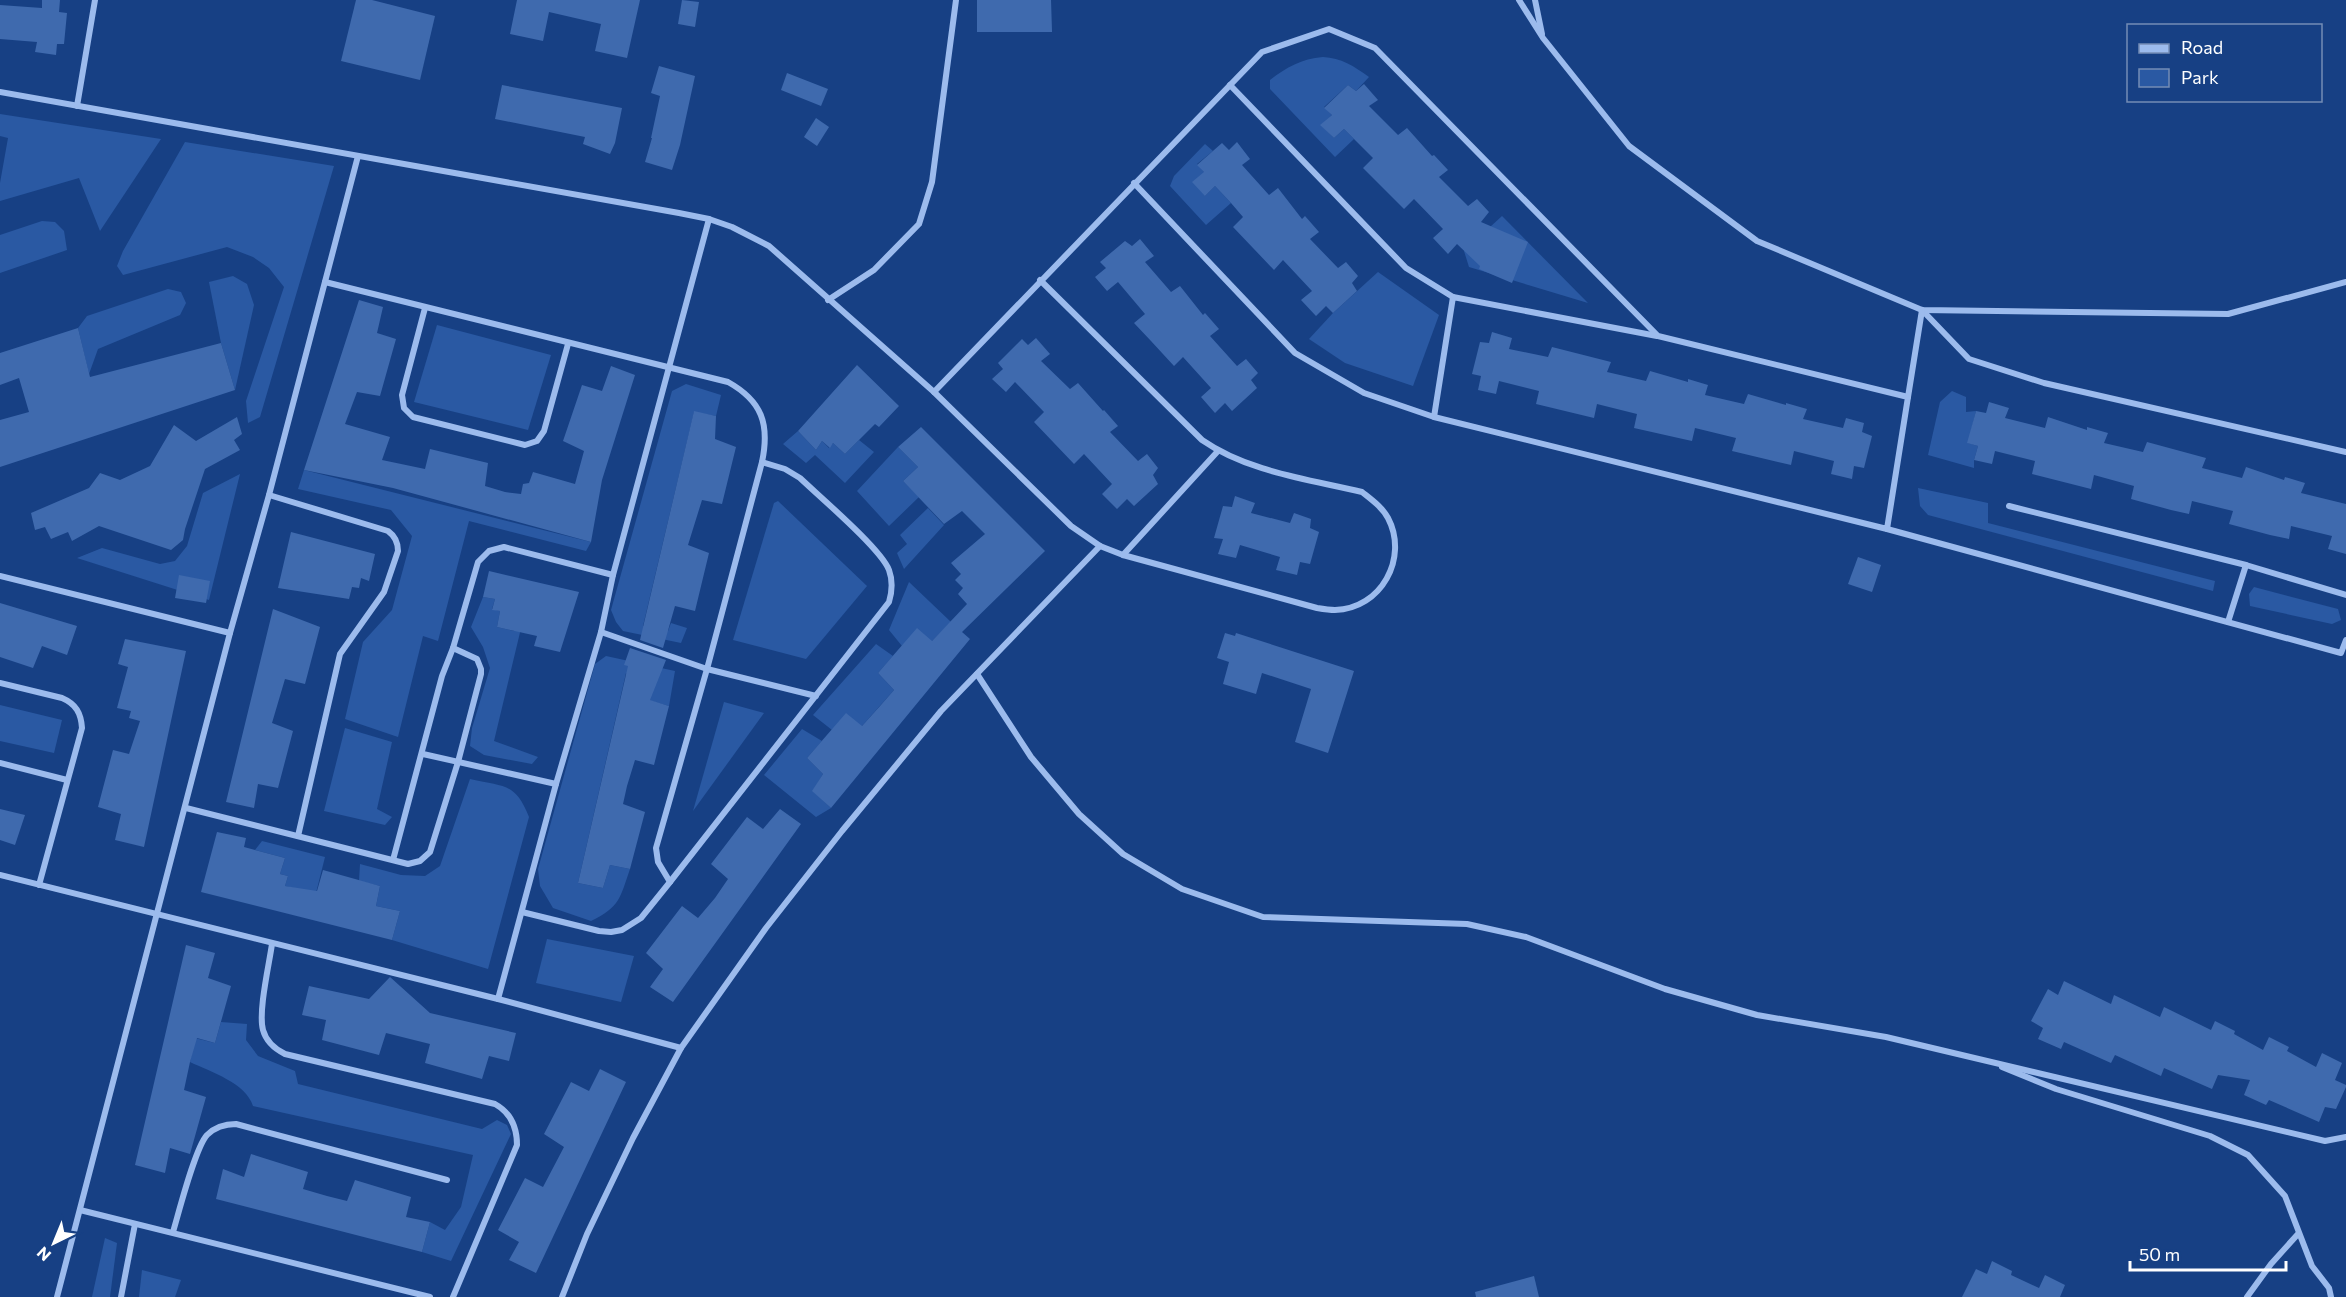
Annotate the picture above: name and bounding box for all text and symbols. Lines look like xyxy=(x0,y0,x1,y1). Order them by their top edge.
legend xyxy=(2127,24,2322,102)
text: Road xyxy=(2181,36,2223,58)
text: Park xyxy=(2181,66,2219,88)
north arrow xyxy=(24,1213,84,1273)
scale bar xyxy=(2130,1234,2286,1272)
text: N xyxy=(33,1243,54,1265)
text: 50 m xyxy=(2139,1243,2180,1265)

